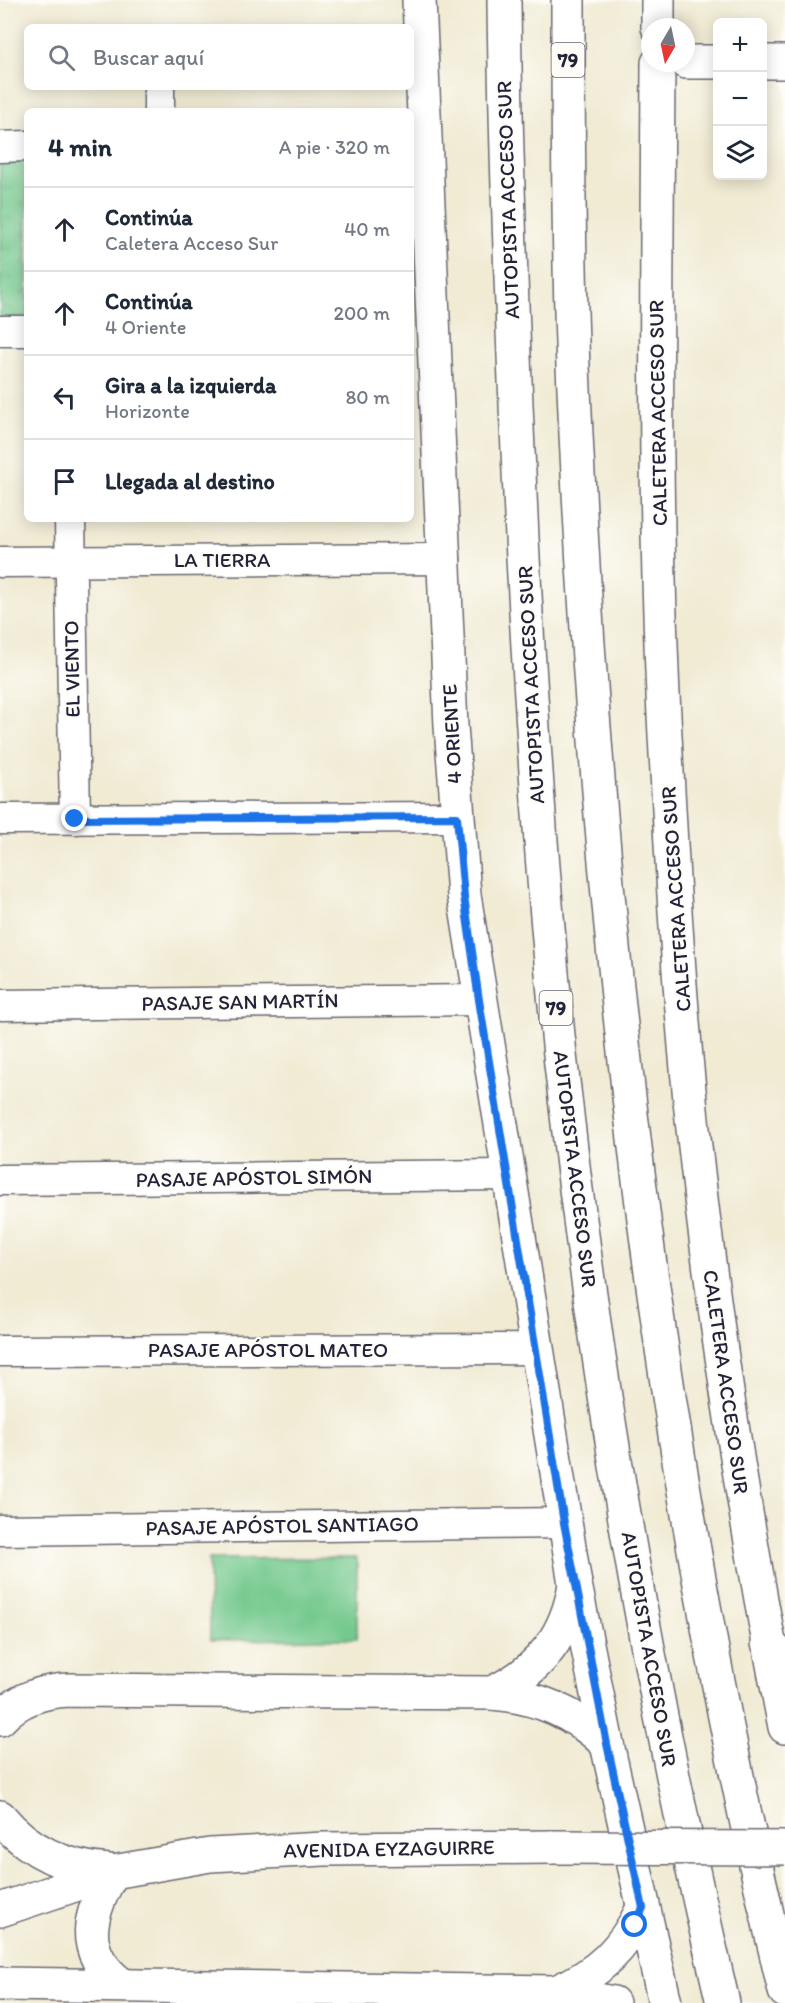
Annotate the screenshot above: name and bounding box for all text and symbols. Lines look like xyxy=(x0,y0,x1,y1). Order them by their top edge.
north arrow xyxy=(641,18,695,72)
map controls xyxy=(713,18,767,180)
button: + xyxy=(713,18,767,72)
search box xyxy=(24,24,414,90)
icon: search xyxy=(45,41,78,74)
road number: 79 xyxy=(552,43,584,77)
text: Buscar aquí xyxy=(93,44,204,71)
button: − xyxy=(713,72,767,126)
street label: AUTOPISTA ACCESO SUR xyxy=(491,80,524,320)
button: layers xyxy=(713,126,767,180)
text: 4 min xyxy=(48,131,112,163)
text: A pie · 320 m xyxy=(279,135,390,159)
text: Continúa xyxy=(105,204,193,231)
icon: ahead xyxy=(48,213,81,246)
text: 40 m xyxy=(344,217,390,241)
text: Caletera Acceso Sur xyxy=(105,231,278,255)
text: Continúa xyxy=(105,288,193,315)
icon: ahead xyxy=(48,297,81,330)
street label: CALETERA ACCESO SUR xyxy=(643,300,672,526)
text: 200 m xyxy=(334,301,390,325)
text: 4 Oriente xyxy=(105,315,186,339)
text: Gira a la izquierda xyxy=(105,372,276,399)
icon: left xyxy=(48,381,81,414)
text: 80 m xyxy=(345,385,390,409)
text: Horizonte xyxy=(105,399,190,423)
icon: arrive xyxy=(48,465,81,498)
text: Llegada al destino xyxy=(105,468,275,495)
street label: LA TIERRA xyxy=(174,547,271,572)
street label: AUTOPISTA ACCESO SUR xyxy=(512,565,549,805)
street label: EL VIENTO xyxy=(58,620,85,718)
street label: 4 ORIENTE xyxy=(436,683,467,785)
street label: CALETERA ACCESO SUR xyxy=(655,785,696,1013)
route end xyxy=(61,805,87,831)
street label: PASAJE SAN MARTÍN xyxy=(141,987,339,1016)
road number: 79 xyxy=(540,991,572,1025)
street label: AUTOPISTA ACCESO SUR xyxy=(549,1049,602,1289)
street label: PASAJE APÓSTOL SIMÓN xyxy=(135,1163,373,1192)
street label: CALETERA ACCESO SUR xyxy=(698,1268,755,1496)
street label: PASAJE APÓSTOL MATEO xyxy=(148,1337,388,1362)
street label: PASAJE APÓSTOL SANTIAGO xyxy=(145,1511,419,1540)
street label: AUTOPISTA ACCESO SUR xyxy=(616,1529,683,1768)
street label: AVENIDA EYZAGUIRRE xyxy=(283,1834,495,1863)
route start xyxy=(621,1911,647,1937)

